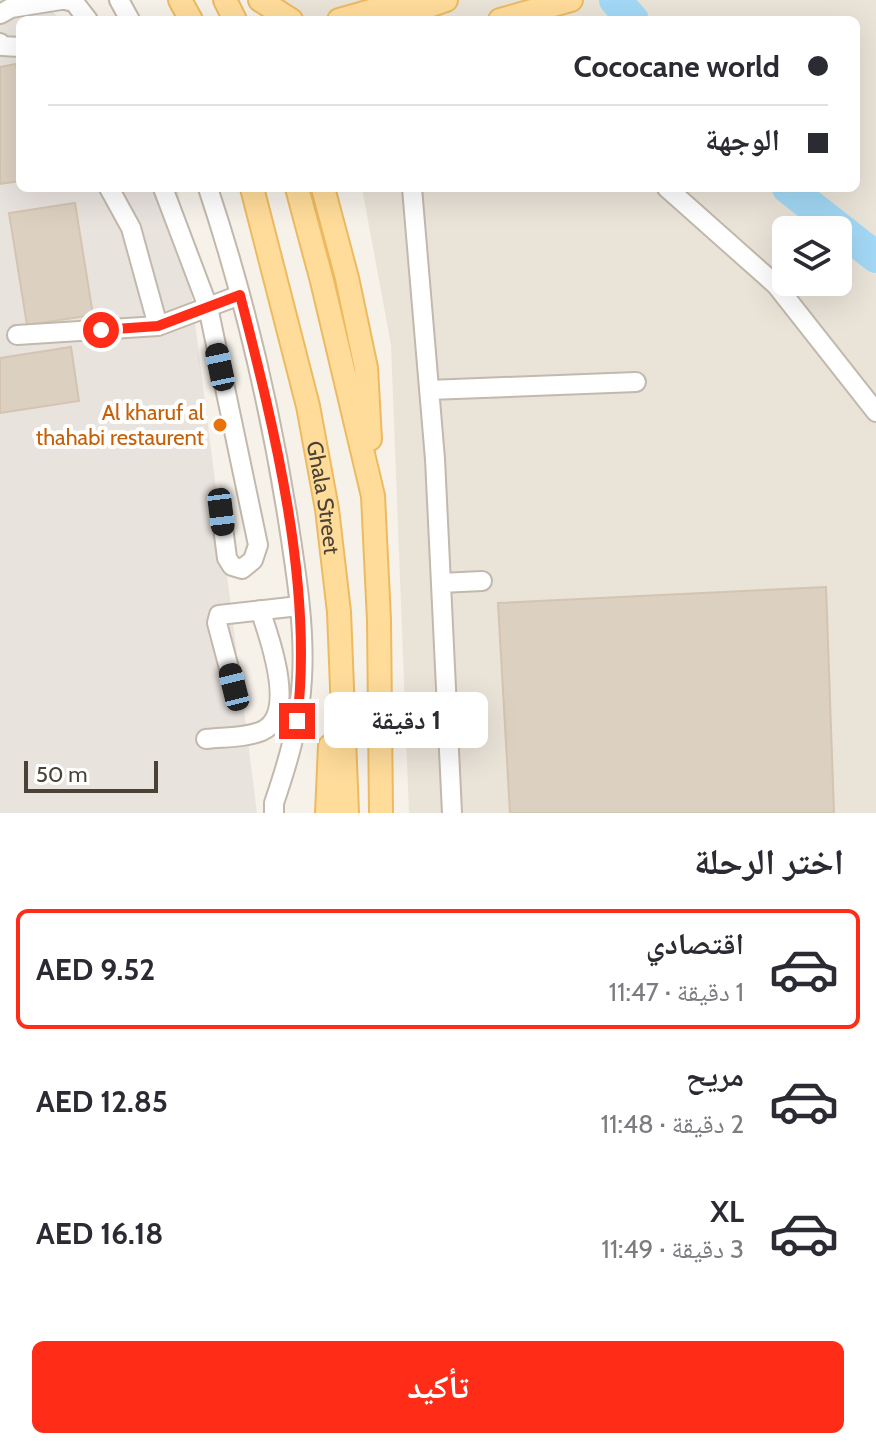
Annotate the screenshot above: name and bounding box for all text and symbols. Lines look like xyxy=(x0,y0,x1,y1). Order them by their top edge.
text: Cococane world xyxy=(573,48,780,85)
text: الوجهة xyxy=(705,121,780,158)
map controls xyxy=(772,216,852,296)
button: layers xyxy=(772,216,852,296)
route start xyxy=(83,312,119,348)
car xyxy=(203,341,237,393)
place label: Al kharuf al thahabi restaurent xyxy=(36,399,205,451)
marker: Al kharuf al thahabi restaurent xyxy=(211,416,229,434)
street label: Ghala Street xyxy=(301,439,346,556)
car xyxy=(206,487,236,537)
car xyxy=(217,661,251,713)
callout: 1 دقيقة xyxy=(325,693,489,749)
route end xyxy=(279,703,315,739)
text: 1 دقيقة xyxy=(371,704,441,736)
scale bar xyxy=(24,757,158,793)
text: 50 m xyxy=(36,761,88,788)
text: اختر الرحلة xyxy=(694,839,844,883)
text: اقتصادي xyxy=(646,925,744,962)
icon: car xyxy=(768,933,840,1005)
text: AED 9.52 xyxy=(36,951,155,988)
text: 1 دقيقة · 11:47 xyxy=(608,976,744,1008)
text: مريح xyxy=(686,1057,744,1094)
icon: car xyxy=(768,1065,840,1137)
text: AED 12.85 xyxy=(36,1083,168,1120)
text: 2 دقيقة · 11:48 xyxy=(601,1108,744,1140)
text: XL xyxy=(710,1193,744,1230)
icon: car xyxy=(768,1197,840,1269)
text: AED 16.18 xyxy=(36,1215,163,1252)
text: 3 دقيقة · 11:49 xyxy=(601,1233,744,1265)
button: تأكيد xyxy=(32,1341,844,1433)

